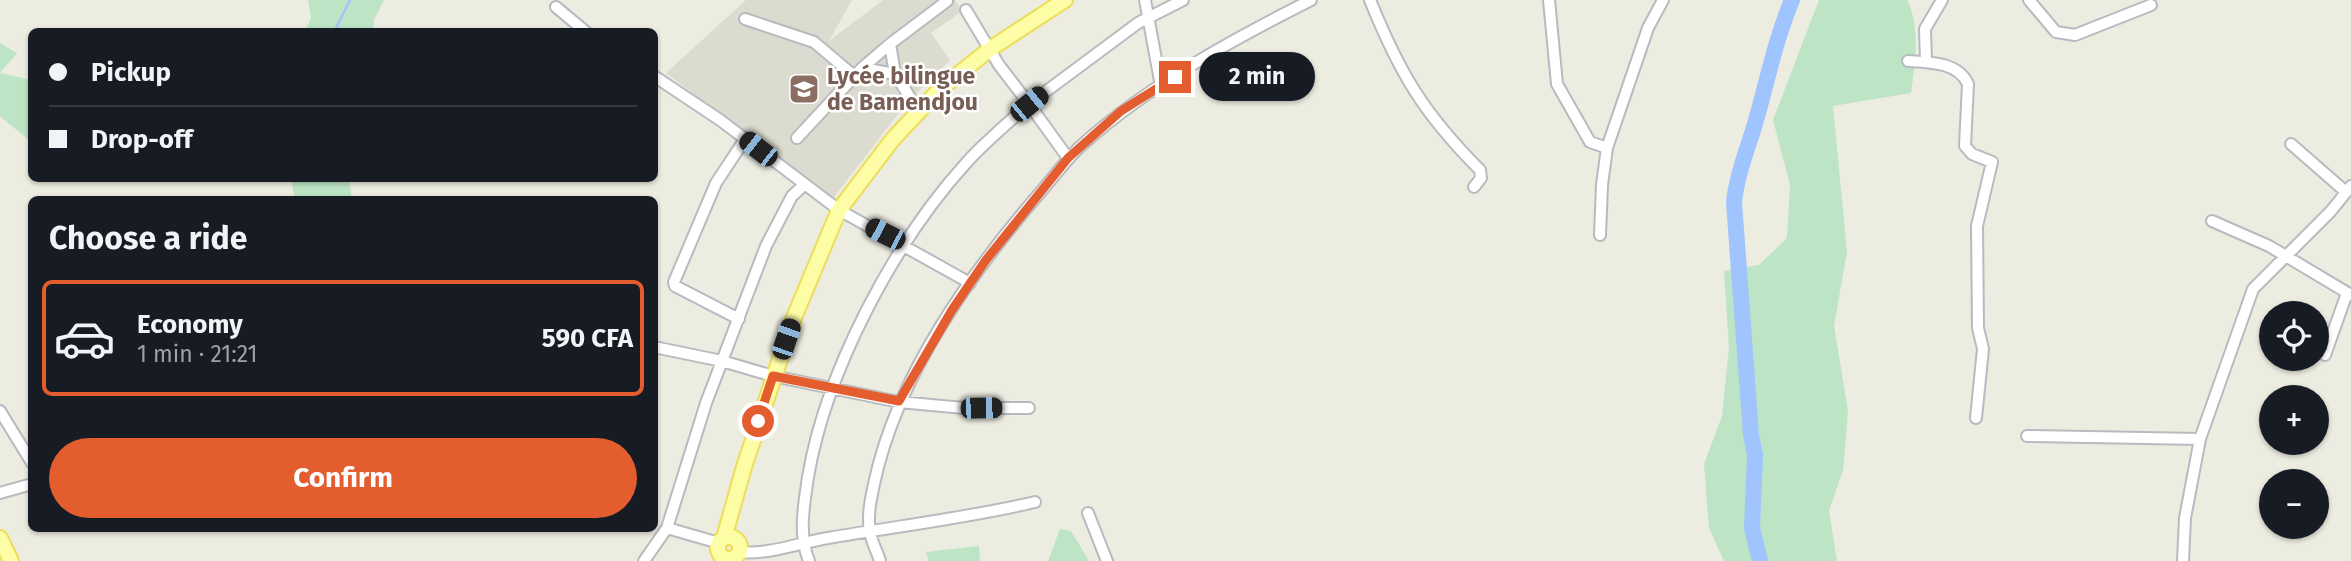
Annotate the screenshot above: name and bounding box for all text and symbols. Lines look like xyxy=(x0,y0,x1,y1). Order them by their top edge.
callout: 2 min xyxy=(1200,52,1315,102)
text: Pickup xyxy=(91,57,171,88)
route end xyxy=(1159,61,1191,93)
place label: Lycée bilingue de Bamendjou xyxy=(827,62,978,116)
text: 2 min xyxy=(1229,62,1285,90)
school or university icon: Lycée bilingue de Bamendjou xyxy=(787,72,821,106)
car xyxy=(1007,83,1052,125)
text: Drop-off xyxy=(91,124,193,155)
car xyxy=(735,128,782,170)
car xyxy=(862,215,909,253)
text: Choose a ride xyxy=(49,219,247,257)
map controls xyxy=(2259,301,2329,539)
button: locate xyxy=(2259,301,2329,371)
icon: car xyxy=(53,307,116,370)
text: Economy xyxy=(137,309,243,340)
car xyxy=(770,316,803,362)
text: 590 CFA xyxy=(542,323,633,354)
text: 1 min · 21:21 xyxy=(137,340,258,368)
button: + xyxy=(2259,385,2329,455)
car xyxy=(960,397,1003,419)
route start xyxy=(742,405,774,437)
button: Confirm xyxy=(49,438,637,518)
button: − xyxy=(2259,469,2329,539)

